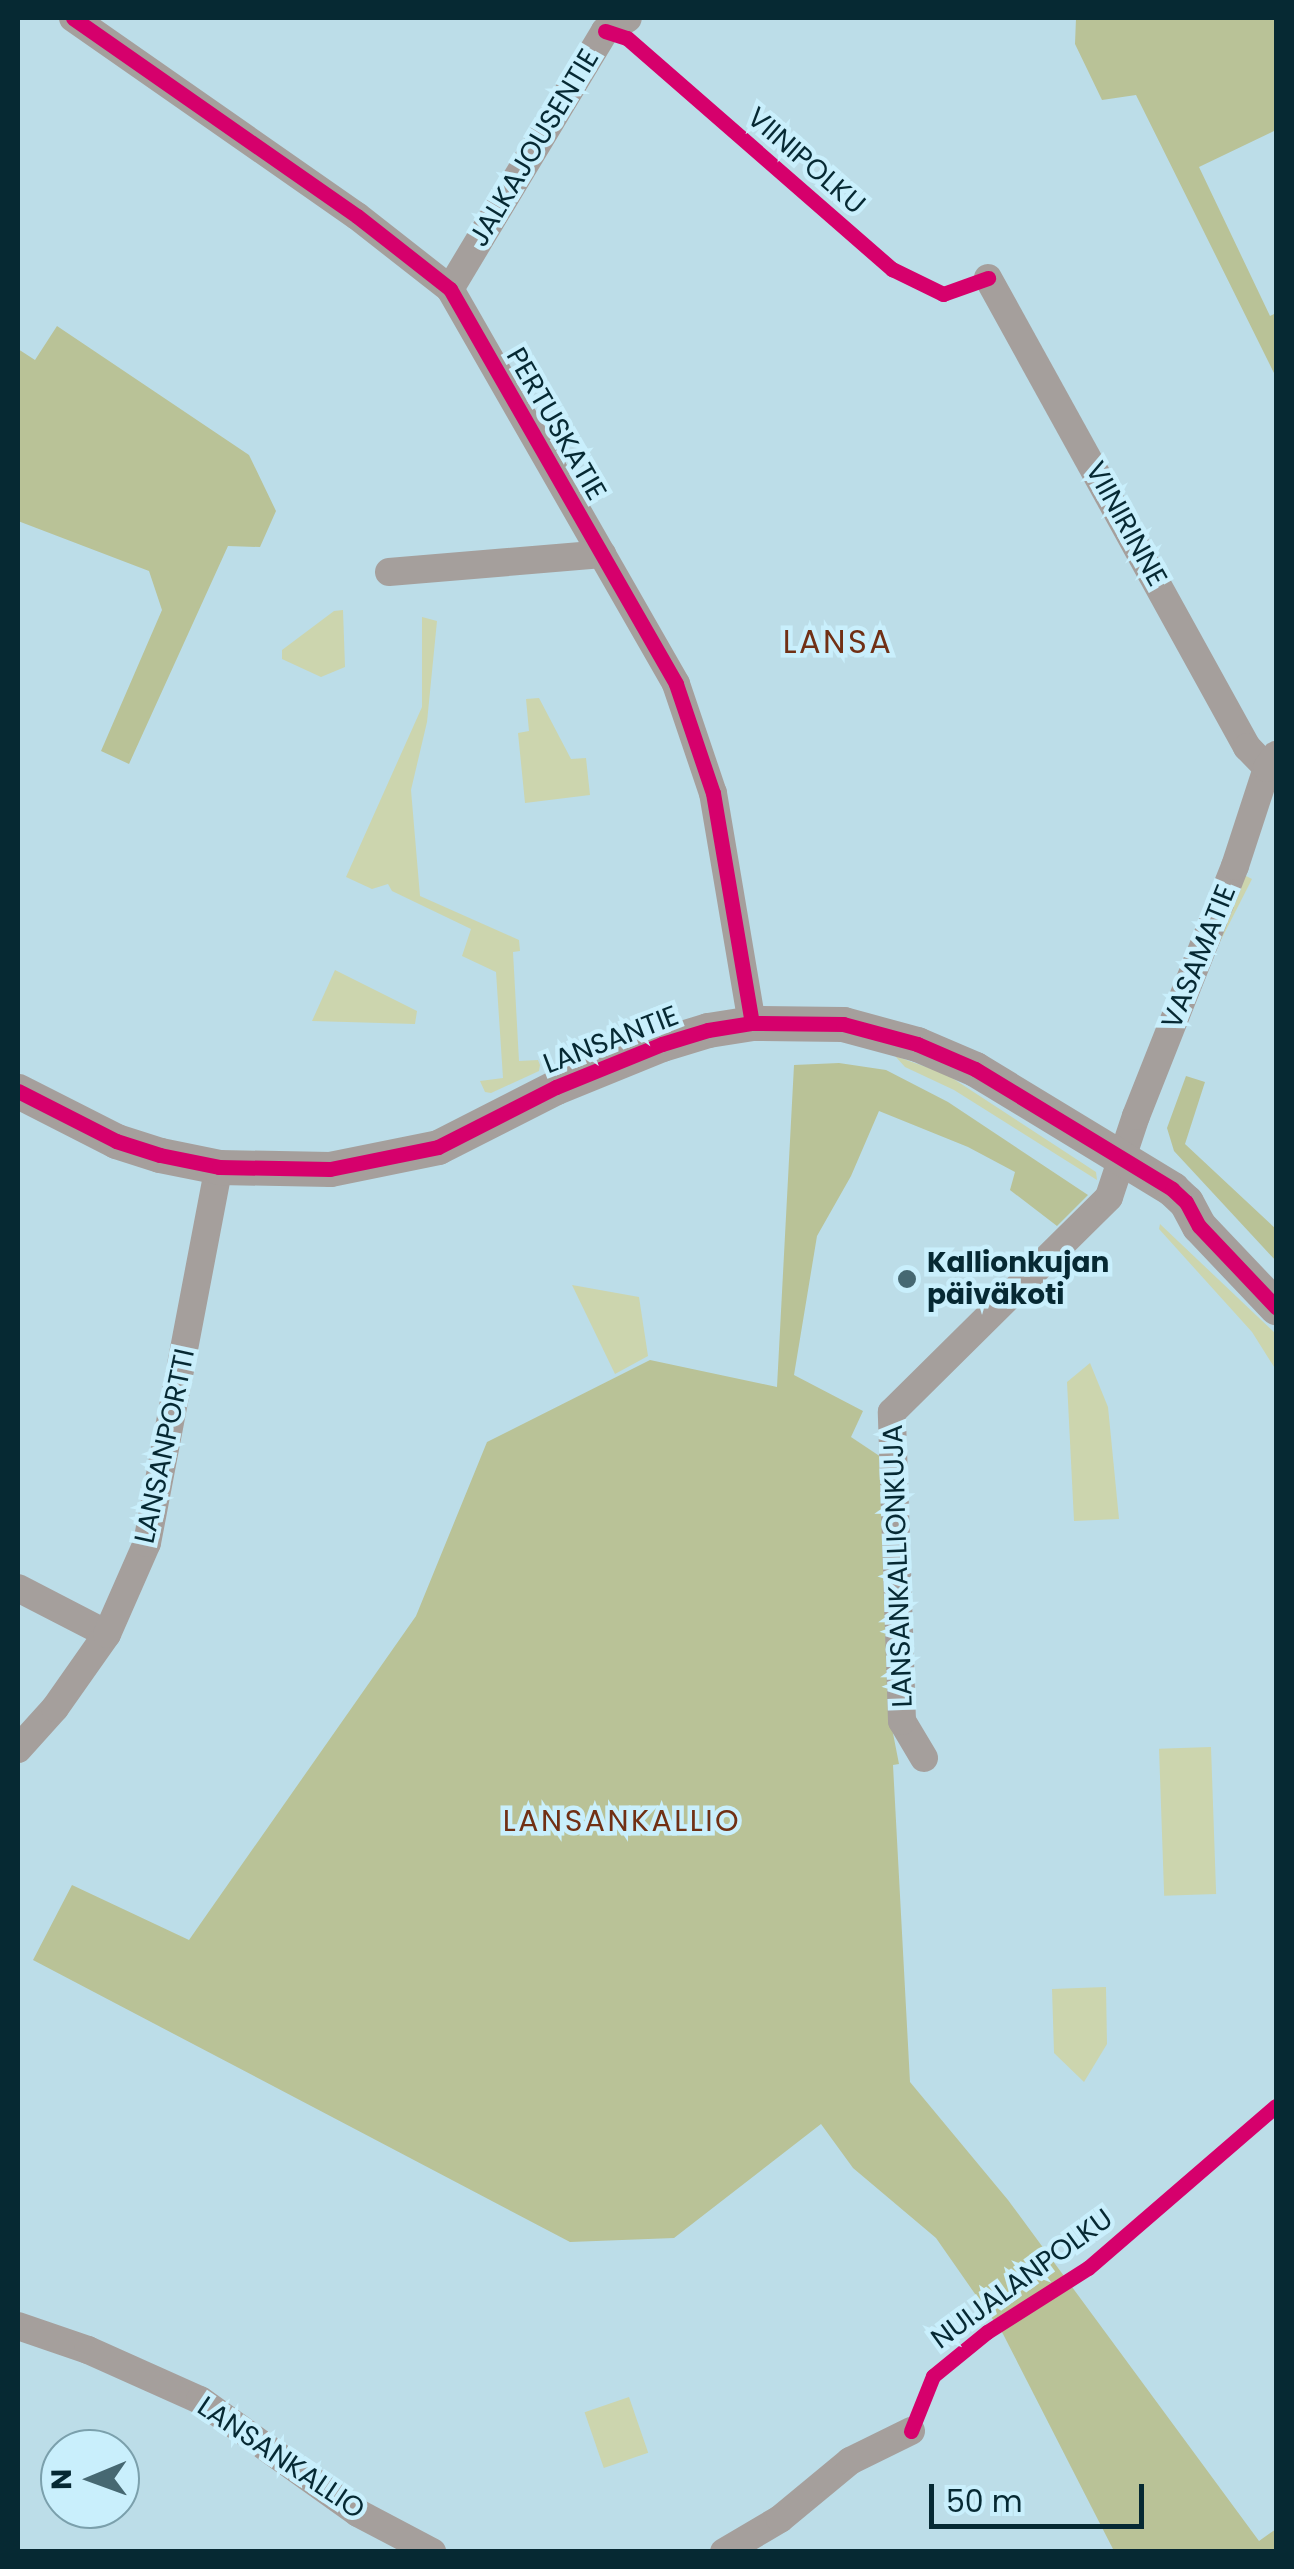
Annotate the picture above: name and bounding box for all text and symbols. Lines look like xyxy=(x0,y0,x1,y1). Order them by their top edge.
street label: JALKAJOUSENTIE xyxy=(462,43,606,253)
street label: VIINIPOLKU xyxy=(740,101,872,221)
street label: PERTUSKATIE xyxy=(499,342,613,506)
street label: VIINIRINNE xyxy=(1078,456,1174,592)
district label: LANSA xyxy=(783,623,893,661)
street label: VASAMATIE xyxy=(1155,880,1243,1034)
street label: LANSANTIE xyxy=(539,999,683,1081)
place label: Kallionkujan päiväkoti xyxy=(927,1246,1109,1312)
marker: Kallionkujan päiväkoti xyxy=(896,1268,918,1290)
street label: LANSANPORTTI xyxy=(128,1346,202,1546)
street label: LANSANKALLIONKUJA xyxy=(876,1424,920,1708)
district label: LANSANKALLIO xyxy=(503,1803,741,1839)
street label: NUIJALANPOLKU xyxy=(925,2202,1119,2356)
street label: LANSANKALLIO xyxy=(191,2390,371,2526)
north arrow xyxy=(40,2429,140,2529)
scale bar xyxy=(934,2464,1149,2526)
text: N xyxy=(42,2469,81,2490)
text: 50 m xyxy=(946,2480,1023,2523)

